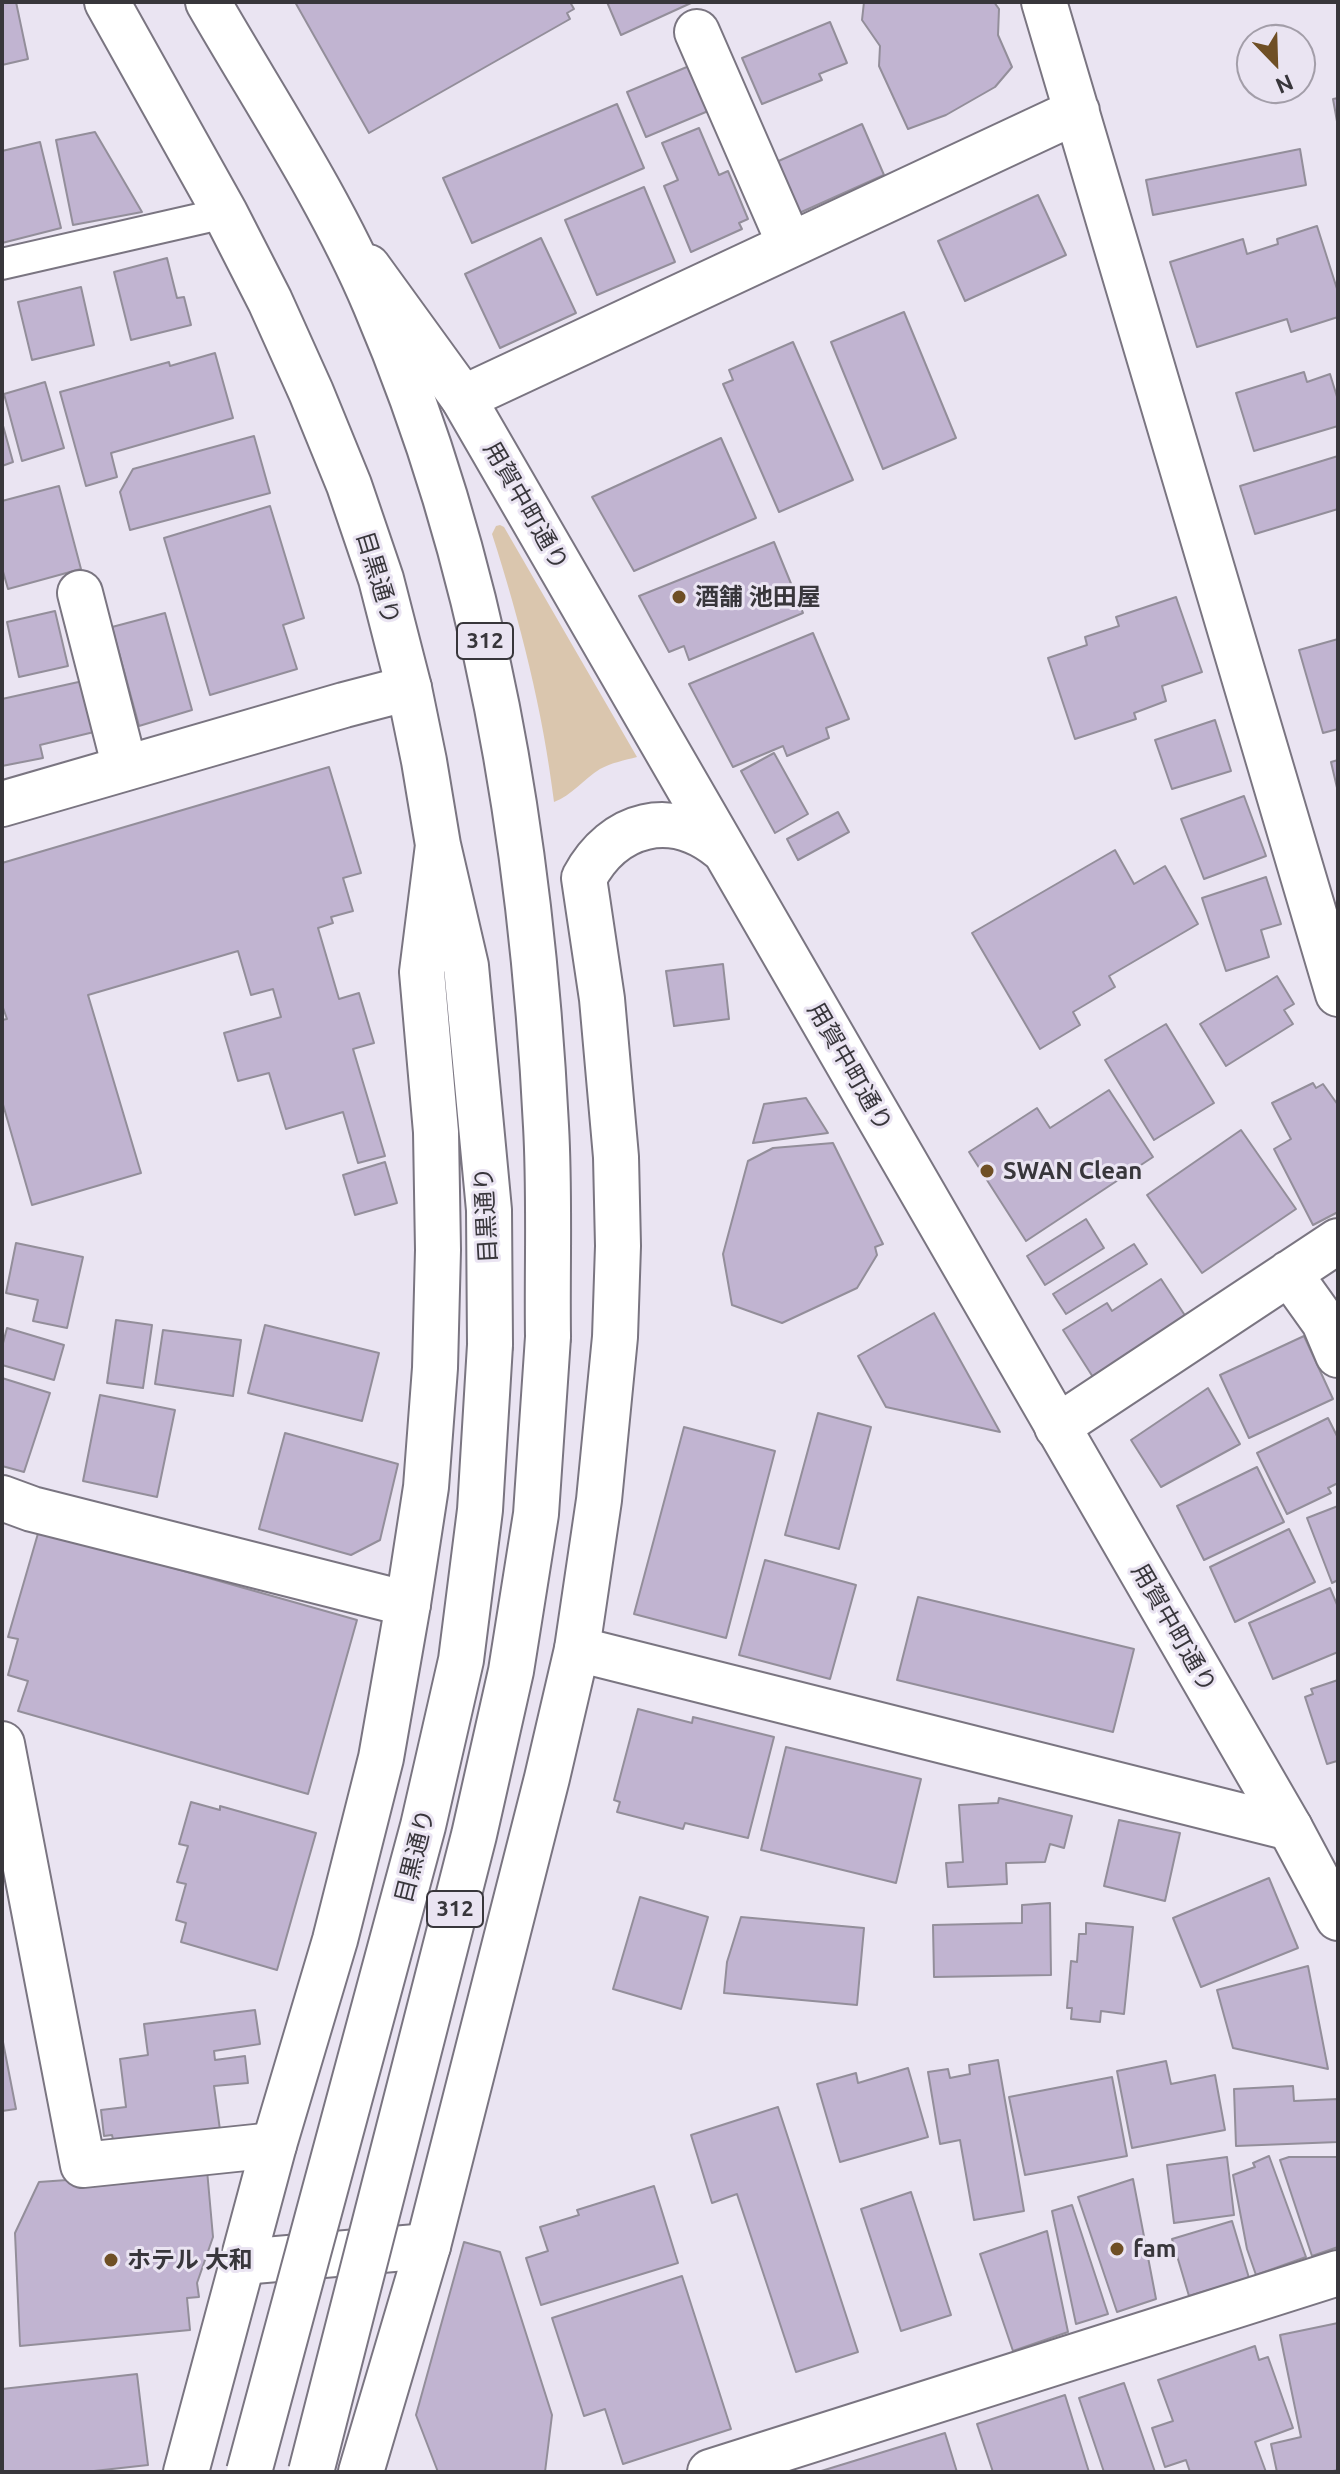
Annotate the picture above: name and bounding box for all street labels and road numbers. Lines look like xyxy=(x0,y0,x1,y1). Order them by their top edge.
street label: 用賀中町通り xyxy=(478,436,574,576)
street label: 目黒通り xyxy=(350,528,406,628)
road number: 312 xyxy=(457,623,513,659)
street label: 用賀中町通り xyxy=(802,997,898,1137)
street label: 目黒通り xyxy=(469,1166,503,1264)
street label: 用賀中町通り xyxy=(1126,1558,1222,1698)
street label: 目黒通り xyxy=(389,1806,441,1906)
road number: 312 xyxy=(427,1891,483,1927)

